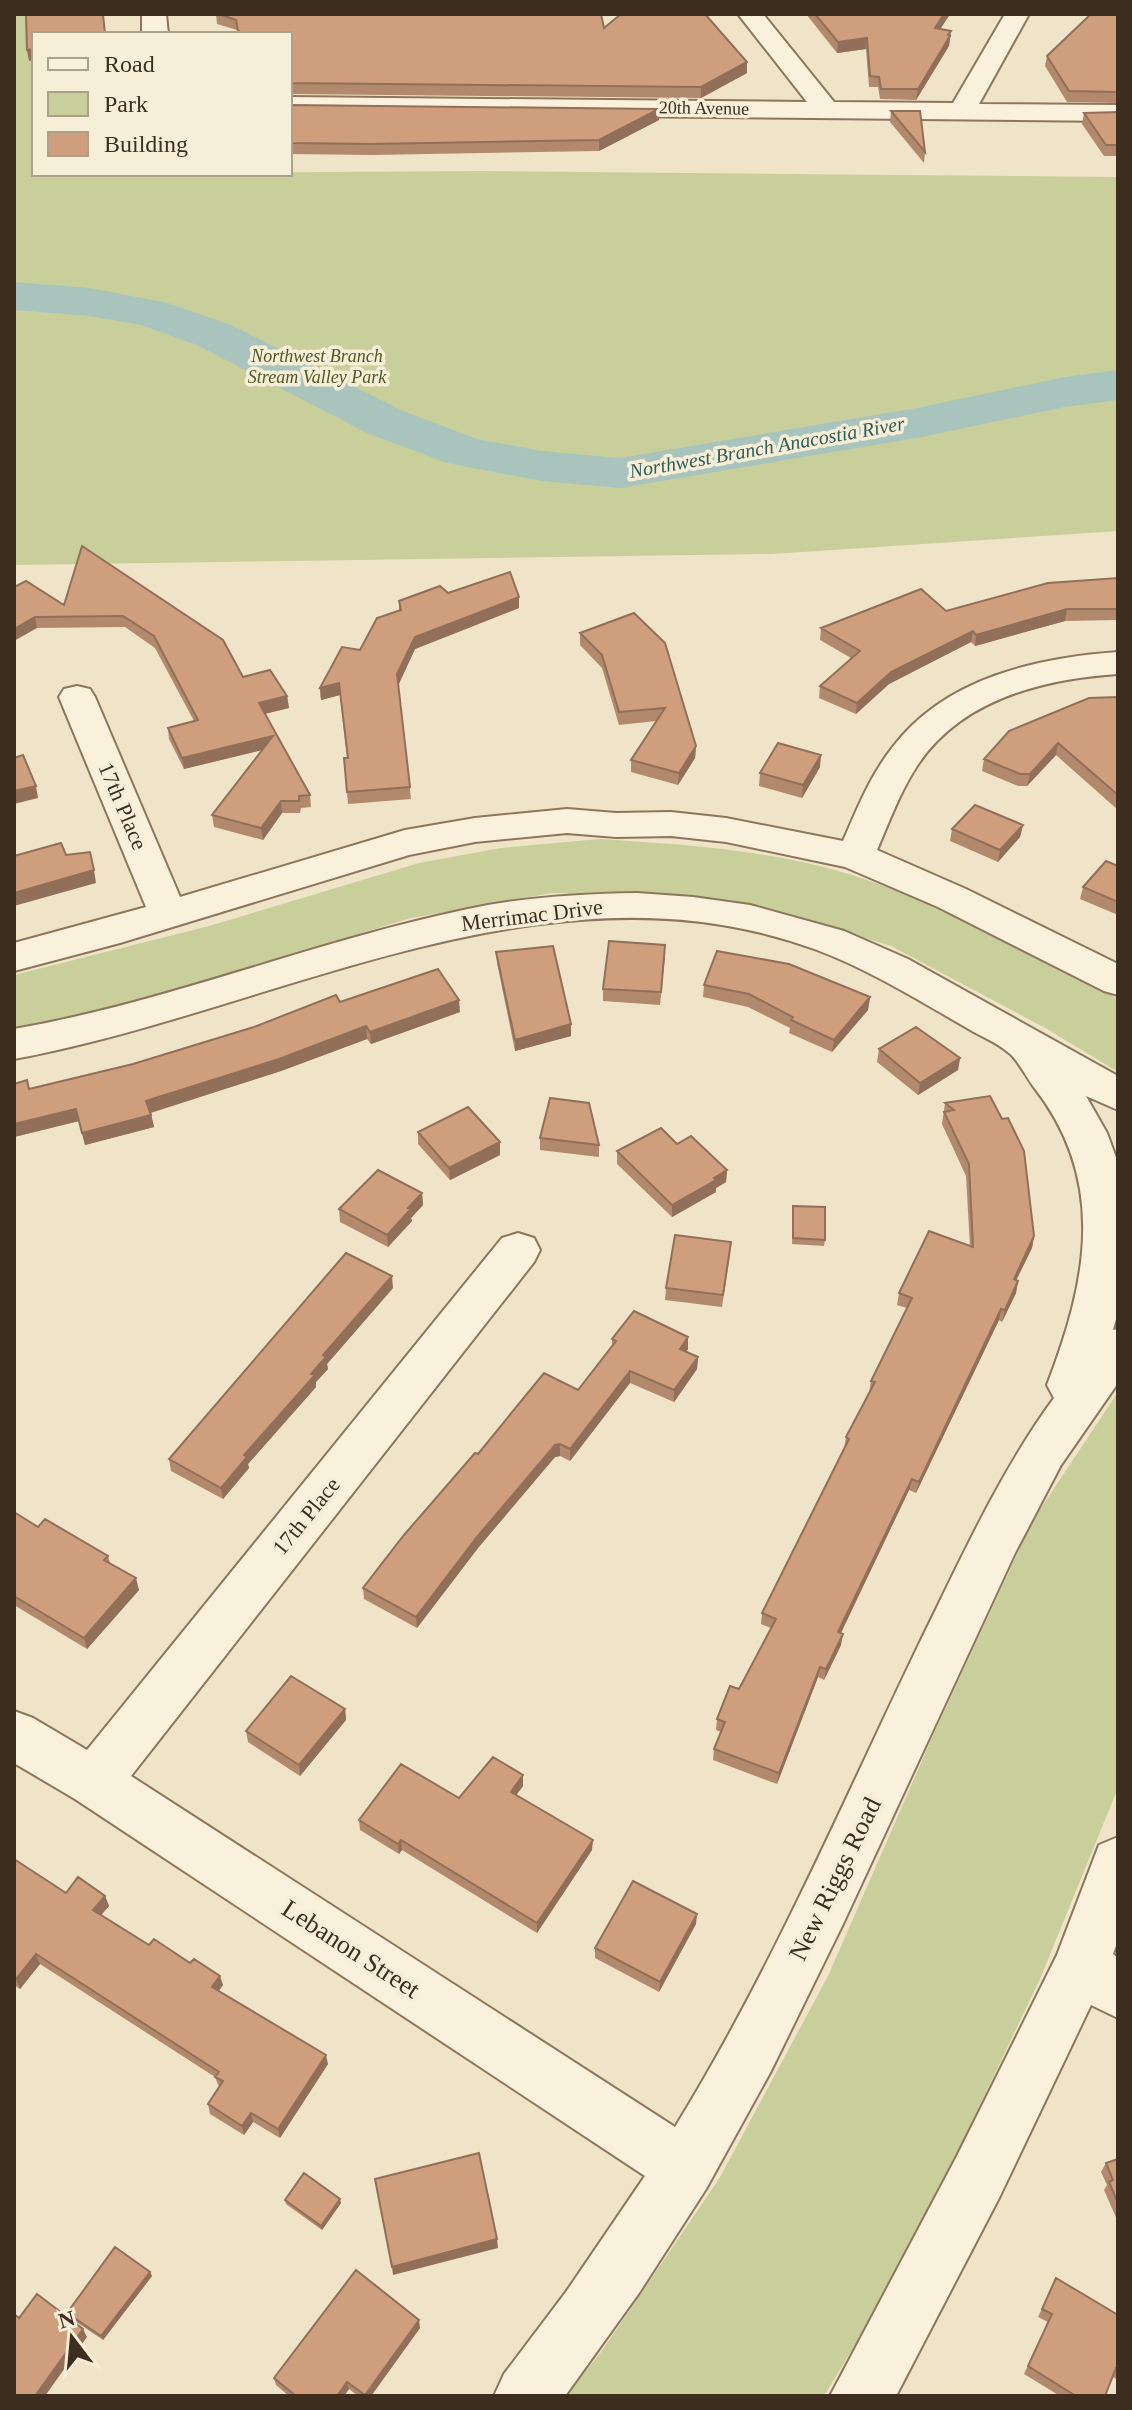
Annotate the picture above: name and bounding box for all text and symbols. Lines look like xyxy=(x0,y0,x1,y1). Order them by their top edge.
legend xyxy=(32,32,292,176)
text: Road xyxy=(104,51,155,77)
text: Park xyxy=(104,91,148,117)
street label: 20th Avenue xyxy=(659,97,749,119)
text: Building xyxy=(104,131,188,157)
park label: Northwest Branch Stream Valley Park xyxy=(248,346,387,387)
water label: Northwest Branch Anacostia River xyxy=(627,412,907,482)
street label: 17th Place xyxy=(93,759,153,853)
street label: Merrimac Drive xyxy=(460,894,604,936)
street label: 17th Place xyxy=(267,1472,345,1560)
street label: New Riggs Road xyxy=(783,1793,887,1965)
street label: Lebanon Street xyxy=(277,1894,426,2005)
north arrow xyxy=(32,2298,112,2378)
text: N xyxy=(56,2305,78,2333)

